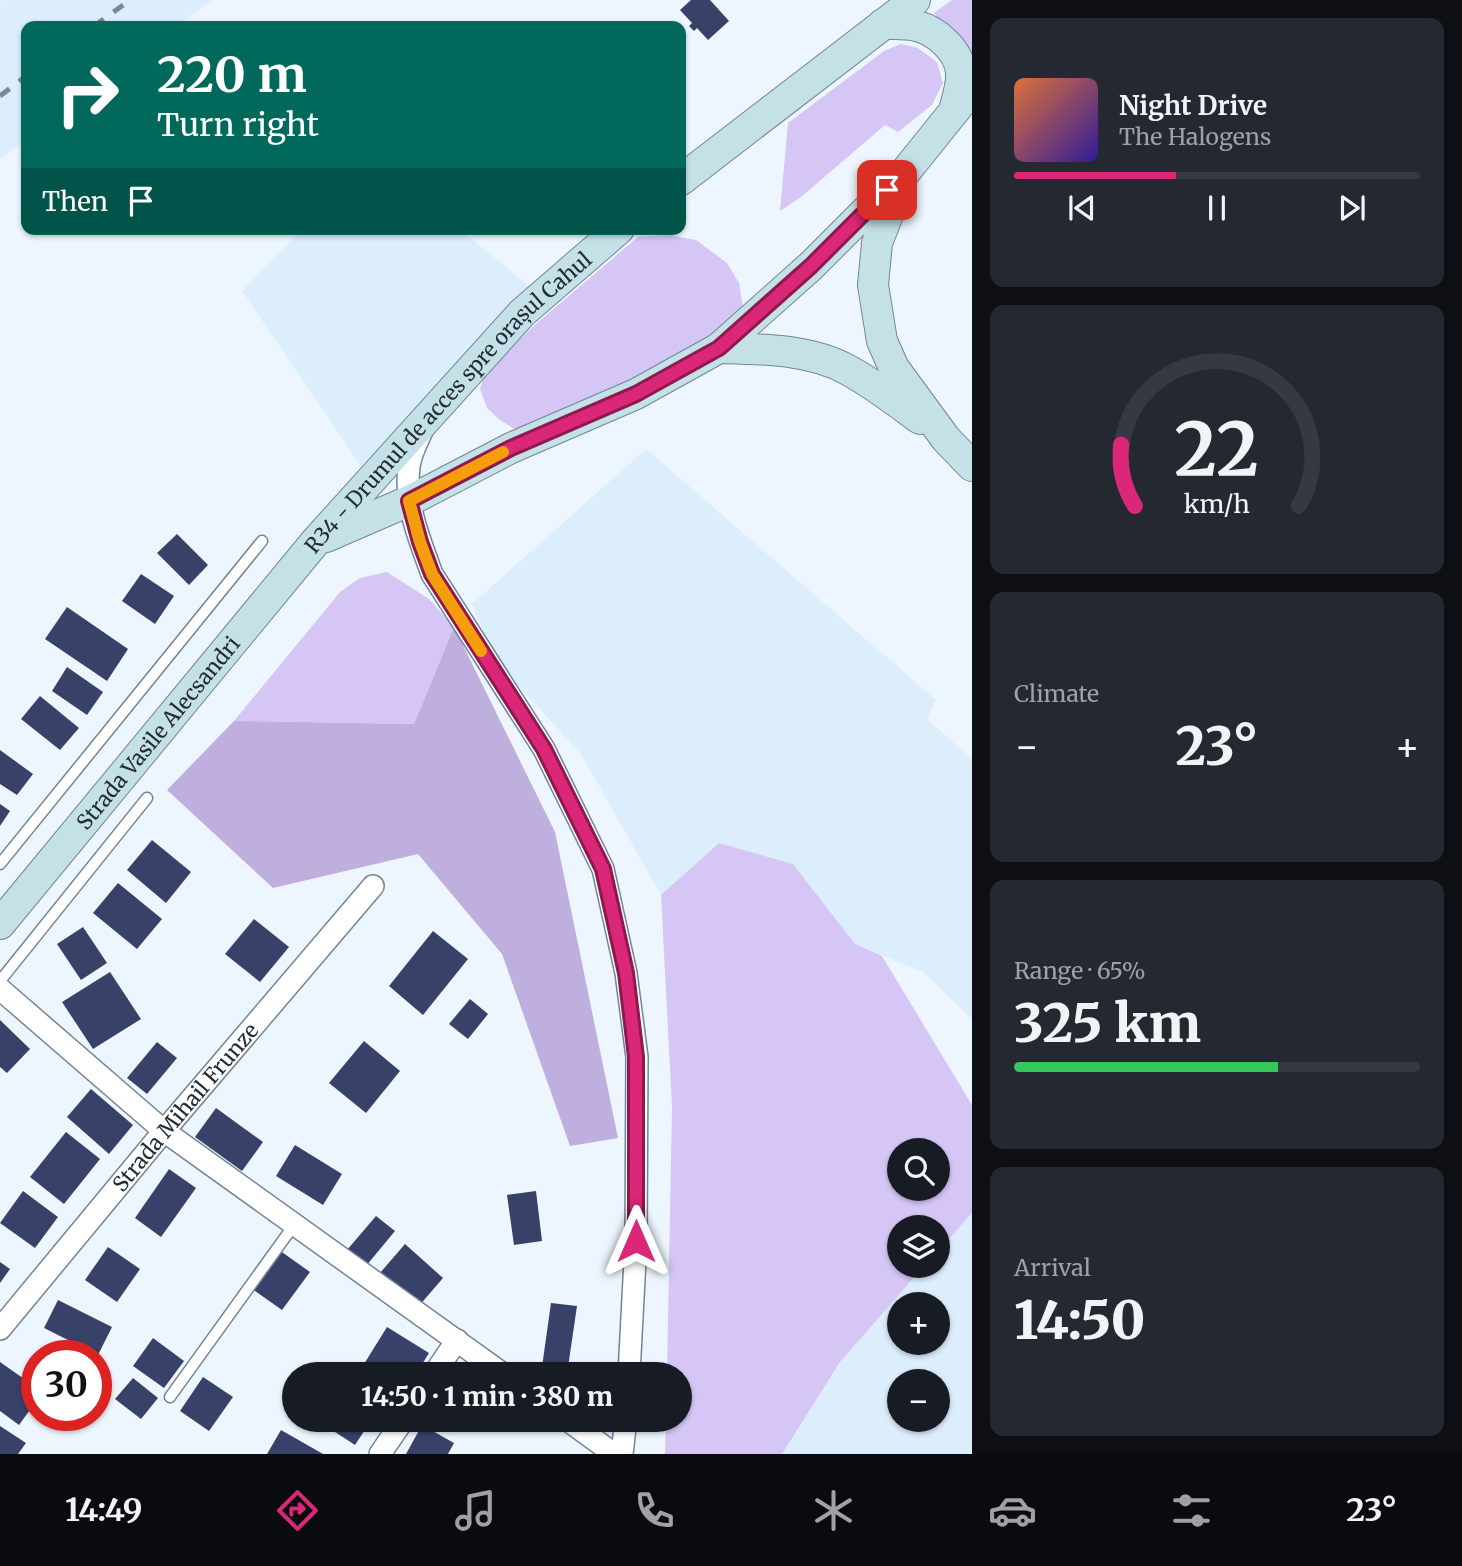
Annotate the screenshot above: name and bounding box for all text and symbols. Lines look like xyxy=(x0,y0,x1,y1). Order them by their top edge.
text: 220 m xyxy=(157,44,307,105)
icon: right xyxy=(42,49,133,140)
text: Night Drive xyxy=(1119,89,1267,122)
text: Turn right xyxy=(157,105,319,145)
text: The Halogens xyxy=(1119,122,1271,151)
pin xyxy=(857,160,917,220)
icon: arrive xyxy=(868,171,906,209)
icon: arrive xyxy=(122,182,160,220)
text: Then xyxy=(42,185,108,218)
icon: previous xyxy=(1063,189,1101,227)
icon: pause xyxy=(1198,189,1236,227)
icon: next xyxy=(1333,189,1371,227)
street label: R34 - Drumul de acces spre orașul Cahul xyxy=(298,245,597,558)
text: 22 xyxy=(1175,404,1259,496)
text: km/h xyxy=(1184,488,1250,520)
street label: Strada Vasile Alecsandri xyxy=(70,630,245,835)
text: Climate xyxy=(1014,679,1099,708)
text: 23° xyxy=(1176,714,1259,779)
text: − xyxy=(1014,723,1039,770)
text: + xyxy=(1395,723,1420,770)
text: Range · 65% xyxy=(1014,956,1146,985)
text: 325 km xyxy=(1014,991,1201,1056)
street label: Strada Mihail Frunze xyxy=(106,1017,264,1197)
map controls xyxy=(887,1138,950,1432)
button: search xyxy=(887,1138,950,1201)
position arrow xyxy=(599,1204,673,1278)
button: layers xyxy=(887,1215,950,1278)
text: Arrival xyxy=(1014,1253,1091,1282)
text: 14:50 xyxy=(1014,1288,1145,1353)
button: + xyxy=(887,1292,950,1355)
speed limit sign: 30 xyxy=(21,1340,112,1431)
button: − xyxy=(887,1369,950,1432)
text: 14:50 · 1 min · 380 m xyxy=(361,1380,613,1413)
icon: directions xyxy=(273,1486,322,1535)
icon: music xyxy=(451,1486,500,1535)
icon: phone xyxy=(630,1486,679,1535)
icon: climate xyxy=(809,1486,858,1535)
icon: car xyxy=(988,1486,1037,1535)
icon: filters xyxy=(1167,1486,1216,1535)
text: 14:49 xyxy=(65,1490,143,1530)
text: 23° xyxy=(1346,1490,1397,1530)

